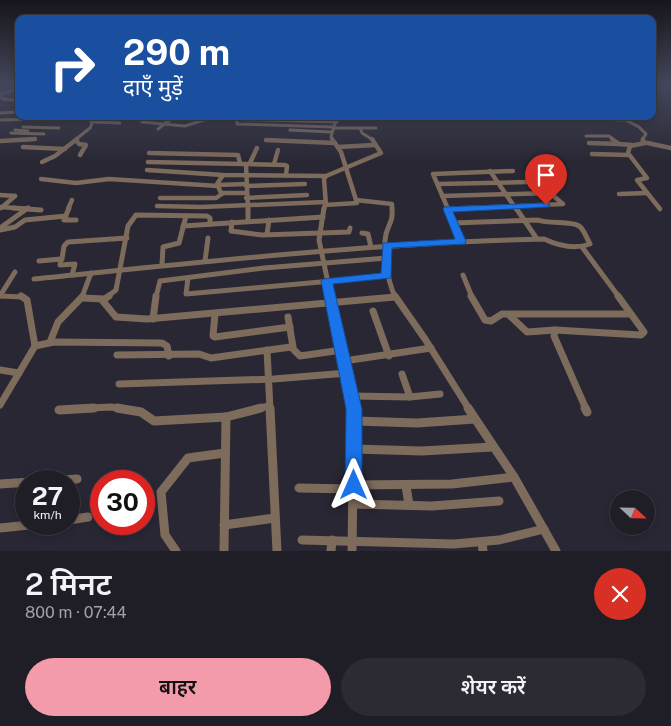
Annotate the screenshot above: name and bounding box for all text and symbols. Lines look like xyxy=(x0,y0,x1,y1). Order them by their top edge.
text: 290 m xyxy=(123,32,230,73)
icon: right xyxy=(40,35,105,100)
text: दाएँ मुड़ें xyxy=(123,74,183,100)
pin xyxy=(525,154,567,205)
icon: arrive xyxy=(532,161,560,189)
position arrow xyxy=(327,458,379,510)
speed limit sign: 30 xyxy=(90,470,155,535)
text: 27 xyxy=(32,481,63,511)
north arrow xyxy=(610,490,655,535)
map controls xyxy=(610,490,655,535)
text: km/h xyxy=(33,508,62,522)
text: 2 मिनट xyxy=(25,566,111,602)
button: close xyxy=(594,568,646,620)
text: 800 m · 07:44 xyxy=(25,603,127,622)
button: बाहर xyxy=(25,658,331,716)
button: शेयर करें xyxy=(341,658,646,716)

